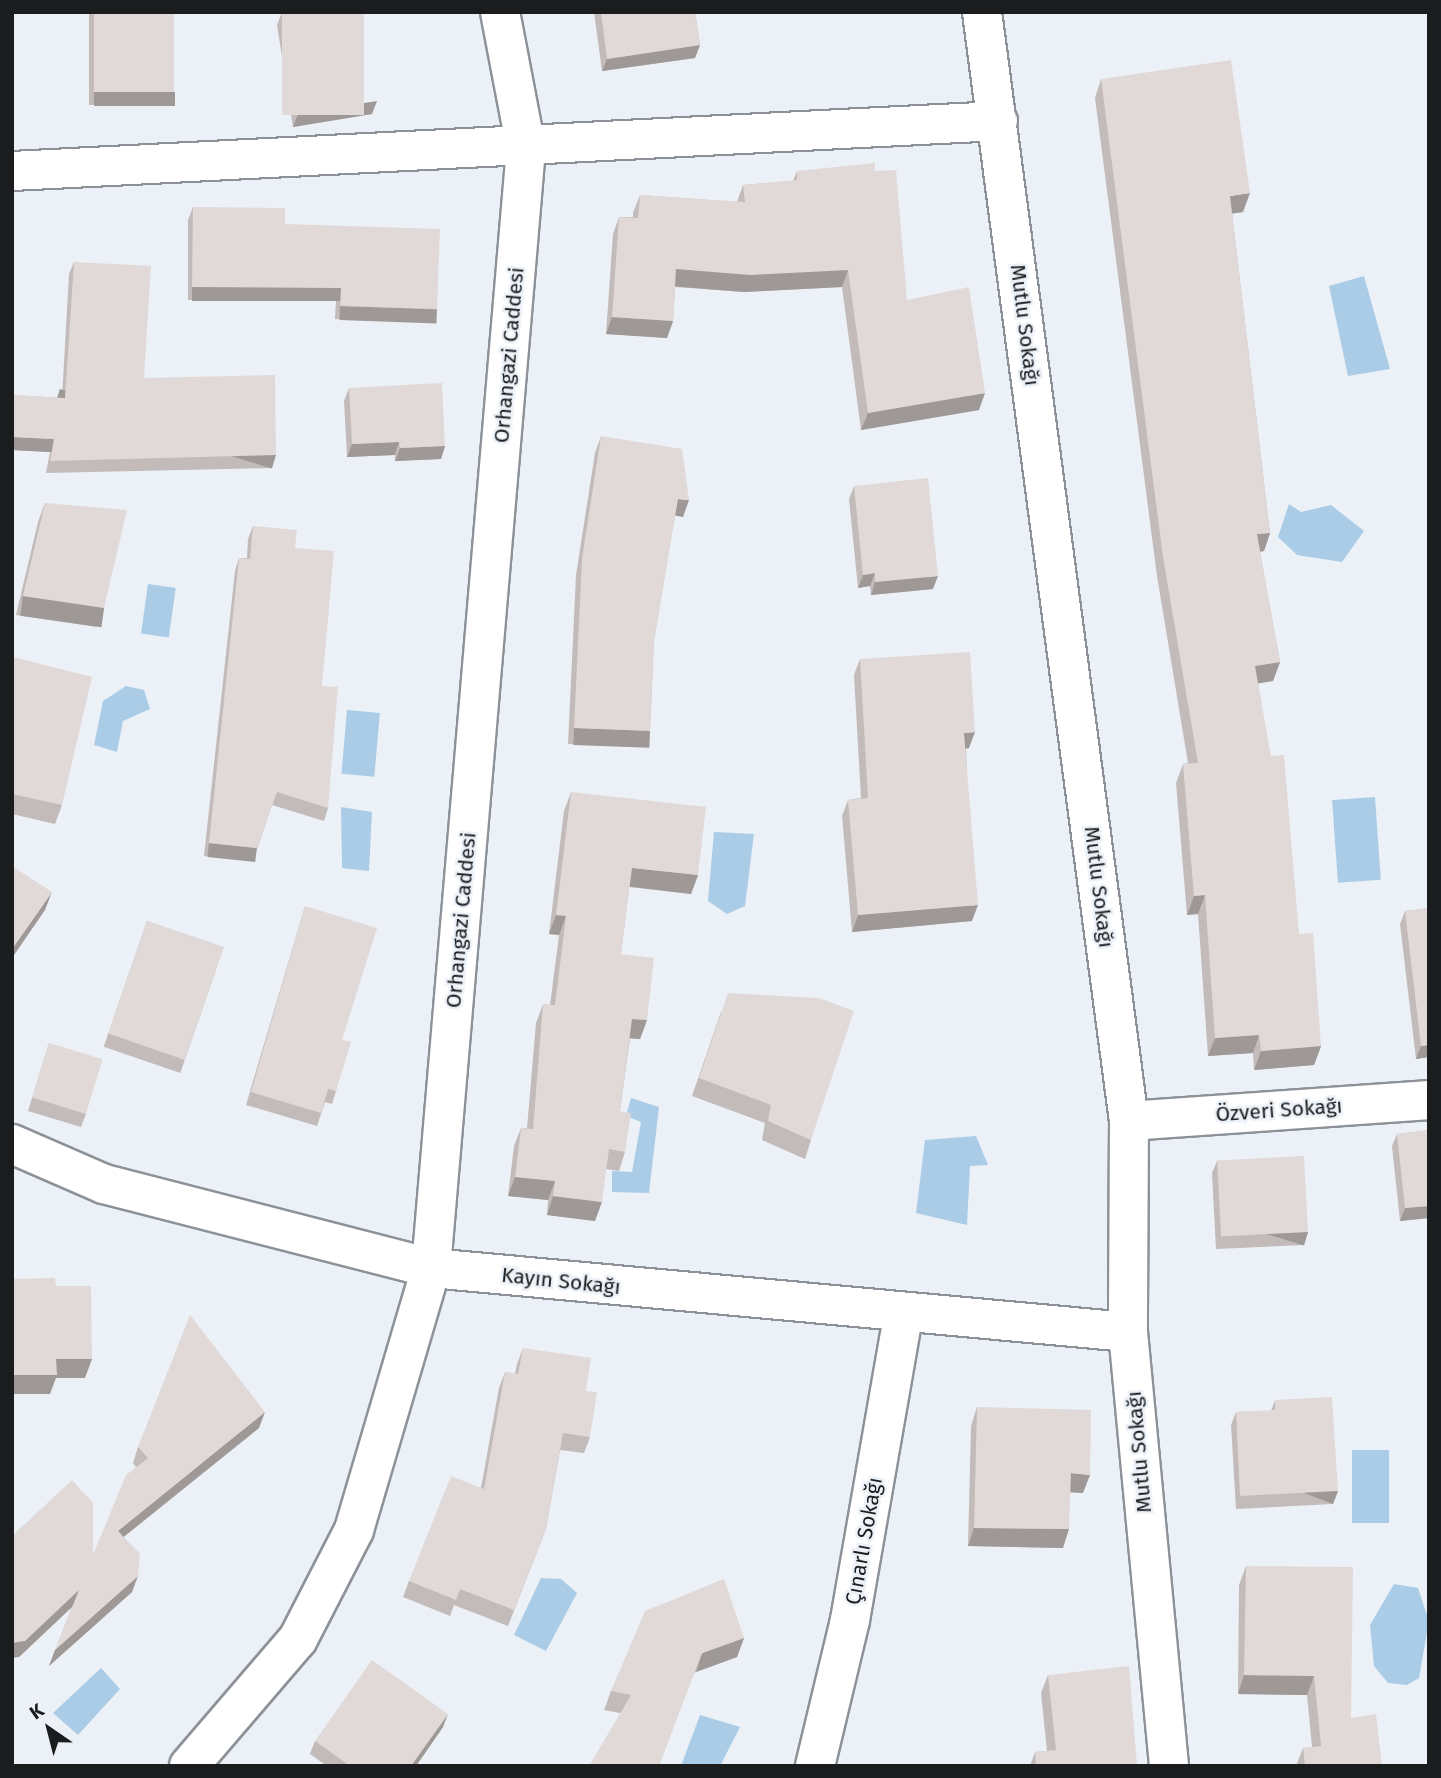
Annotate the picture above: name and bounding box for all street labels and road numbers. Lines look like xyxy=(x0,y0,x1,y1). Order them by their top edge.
street label: Mutlu Sokağı xyxy=(1005,263,1045,387)
street label: Orhangazi Caddesi xyxy=(489,266,529,444)
street label: Mutlu Sokağı xyxy=(1079,825,1119,949)
street label: Orhangazi Caddesi xyxy=(441,831,481,1009)
street label: Özveri Sokağı xyxy=(1215,1093,1343,1127)
street label: Kayın Sokağı xyxy=(500,1262,622,1300)
street label: Mutlu Sokağı xyxy=(1121,1390,1157,1514)
street label: Çınarlı Sokağı xyxy=(840,1475,888,1607)

